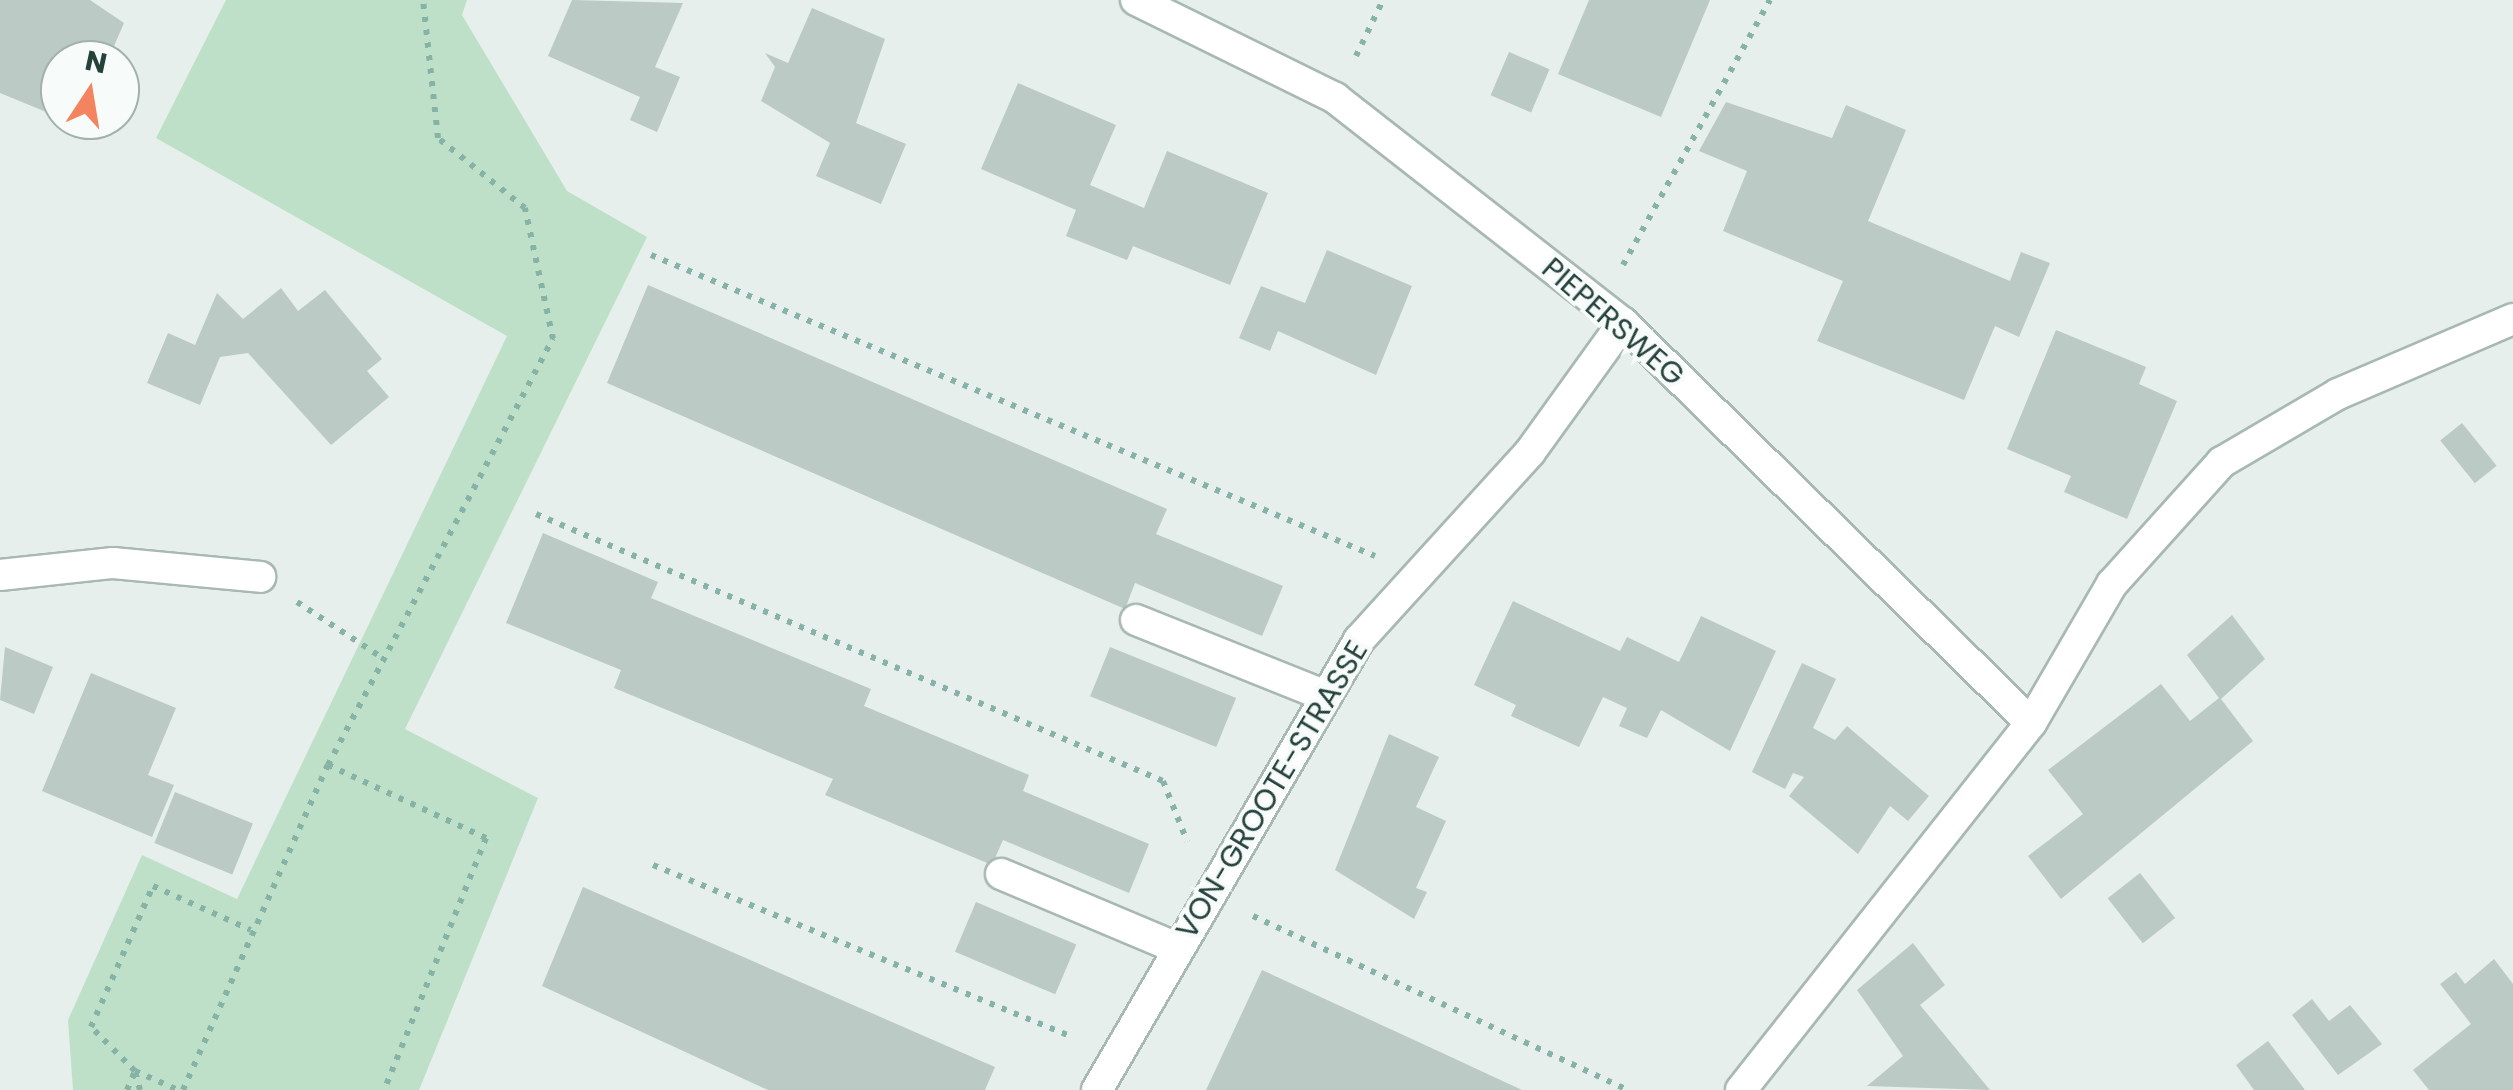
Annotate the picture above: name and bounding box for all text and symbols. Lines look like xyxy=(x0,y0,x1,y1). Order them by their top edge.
north arrow xyxy=(40,40,140,140)
text: N xyxy=(82,41,110,83)
street label: PIEPERSWEG xyxy=(1534,250,1692,394)
street label: VON-GROOTE-STRASSE xyxy=(1169,634,1375,946)

